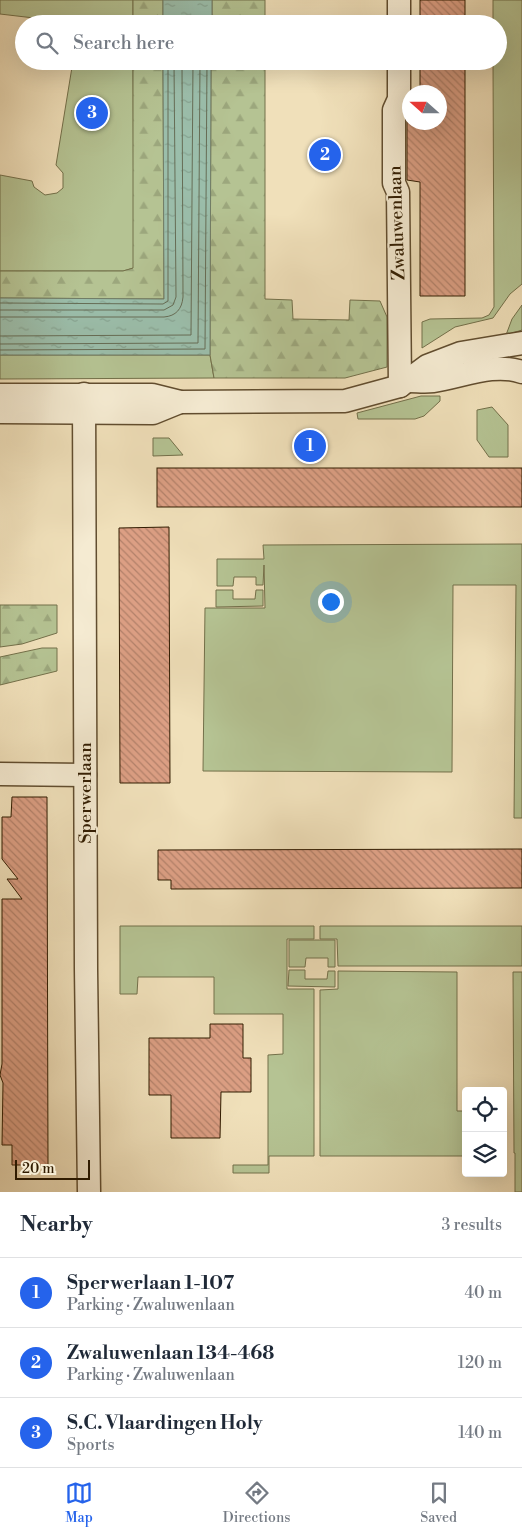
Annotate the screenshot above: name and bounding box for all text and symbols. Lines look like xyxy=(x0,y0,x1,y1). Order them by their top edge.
search box xyxy=(15,15,507,70)
icon: search xyxy=(33,29,61,57)
text: Search here xyxy=(73,31,174,55)
north arrow xyxy=(402,85,447,130)
pin: 3 xyxy=(76,94,108,132)
pin: 2 xyxy=(309,136,341,174)
street label: Zwaluwenlaan xyxy=(383,165,410,281)
pin: 1 xyxy=(294,427,326,465)
your location xyxy=(318,589,344,615)
street label: Sperwerlaan xyxy=(74,742,97,844)
map controls xyxy=(462,1087,507,1177)
button: locate xyxy=(462,1087,507,1132)
button: layers xyxy=(462,1132,507,1177)
scale bar xyxy=(15,1157,90,1180)
text: 20 m xyxy=(22,1160,54,1178)
text: Nearby xyxy=(20,1212,93,1238)
text: 3 results xyxy=(441,1215,502,1235)
text: Sperwerlaan 1-107 xyxy=(67,1271,234,1295)
text: 1 xyxy=(32,1283,40,1303)
text: 40 m xyxy=(465,1283,502,1303)
text: Parking · Zwaluwenlaan xyxy=(67,1295,235,1315)
text: Zwaluwenlaan 134-468 xyxy=(67,1341,274,1365)
text: 2 xyxy=(31,1353,41,1373)
text: 120 m xyxy=(458,1353,502,1373)
text: Parking · Zwaluwenlaan xyxy=(67,1365,235,1385)
text: S.C. Vlaardingen Holy xyxy=(67,1411,263,1435)
text: 3 xyxy=(31,1423,41,1443)
text: 140 m xyxy=(458,1423,502,1443)
text: Sports xyxy=(67,1435,114,1455)
tab: Map xyxy=(65,1479,93,1527)
tab: Directions xyxy=(223,1479,290,1527)
tab: Saved xyxy=(420,1479,457,1527)

